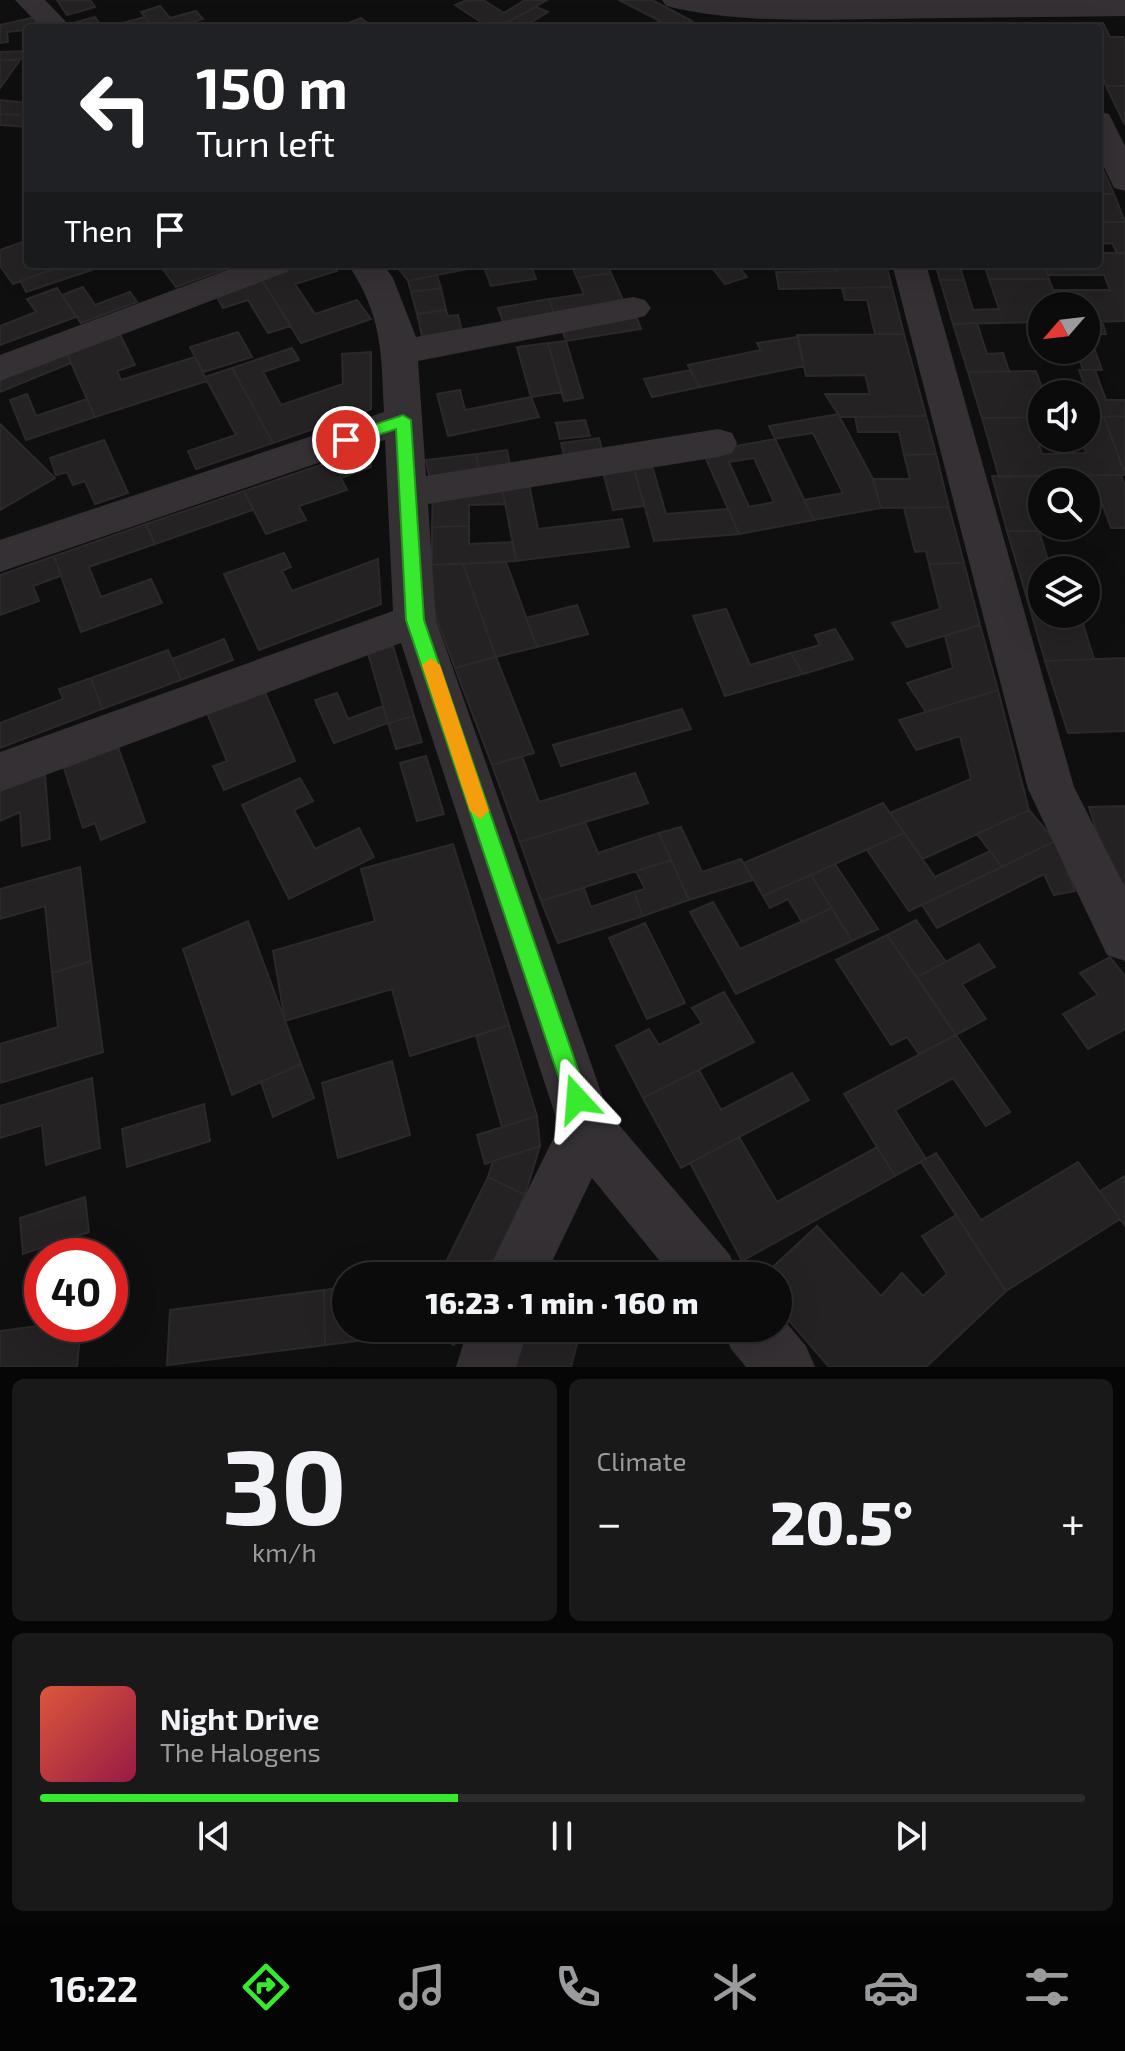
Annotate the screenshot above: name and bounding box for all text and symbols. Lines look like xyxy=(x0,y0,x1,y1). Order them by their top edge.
text: 150 m xyxy=(196,53,348,120)
icon: left xyxy=(64,56,168,160)
text: Turn left xyxy=(196,121,335,164)
icon: arrive xyxy=(148,208,192,252)
text: Then xyxy=(64,212,132,248)
north arrow xyxy=(1028,292,1100,364)
map controls xyxy=(1028,292,1100,628)
button: sound xyxy=(1028,380,1100,452)
pin xyxy=(312,406,380,474)
icon: arrive xyxy=(324,418,368,462)
button: search xyxy=(1028,468,1100,540)
button: layers xyxy=(1028,556,1100,628)
position arrow xyxy=(535,1057,619,1141)
speed limit sign: 40 xyxy=(24,1238,128,1342)
text: 16:23 · 1 min · 160 m xyxy=(426,1284,698,1320)
text: 30 xyxy=(222,1421,347,1546)
text: Climate xyxy=(597,1445,686,1476)
text: 20.5° xyxy=(770,1485,913,1557)
text: − xyxy=(597,1495,622,1548)
text: + xyxy=(1061,1495,1085,1548)
text: km/h xyxy=(252,1536,317,1567)
text: Night Drive xyxy=(160,1700,319,1736)
text: The Halogens xyxy=(160,1736,321,1767)
icon: previous xyxy=(192,1814,236,1858)
icon: pause xyxy=(540,1814,584,1858)
icon: next xyxy=(889,1814,933,1858)
icon: directions xyxy=(238,1959,294,2015)
icon: music xyxy=(394,1959,450,2015)
icon: phone xyxy=(550,1959,606,2015)
icon: climate xyxy=(707,1959,763,2015)
icon: car xyxy=(863,1959,919,2015)
icon: filters xyxy=(1019,1959,1075,2015)
text: 16:22 xyxy=(50,1966,138,2009)

